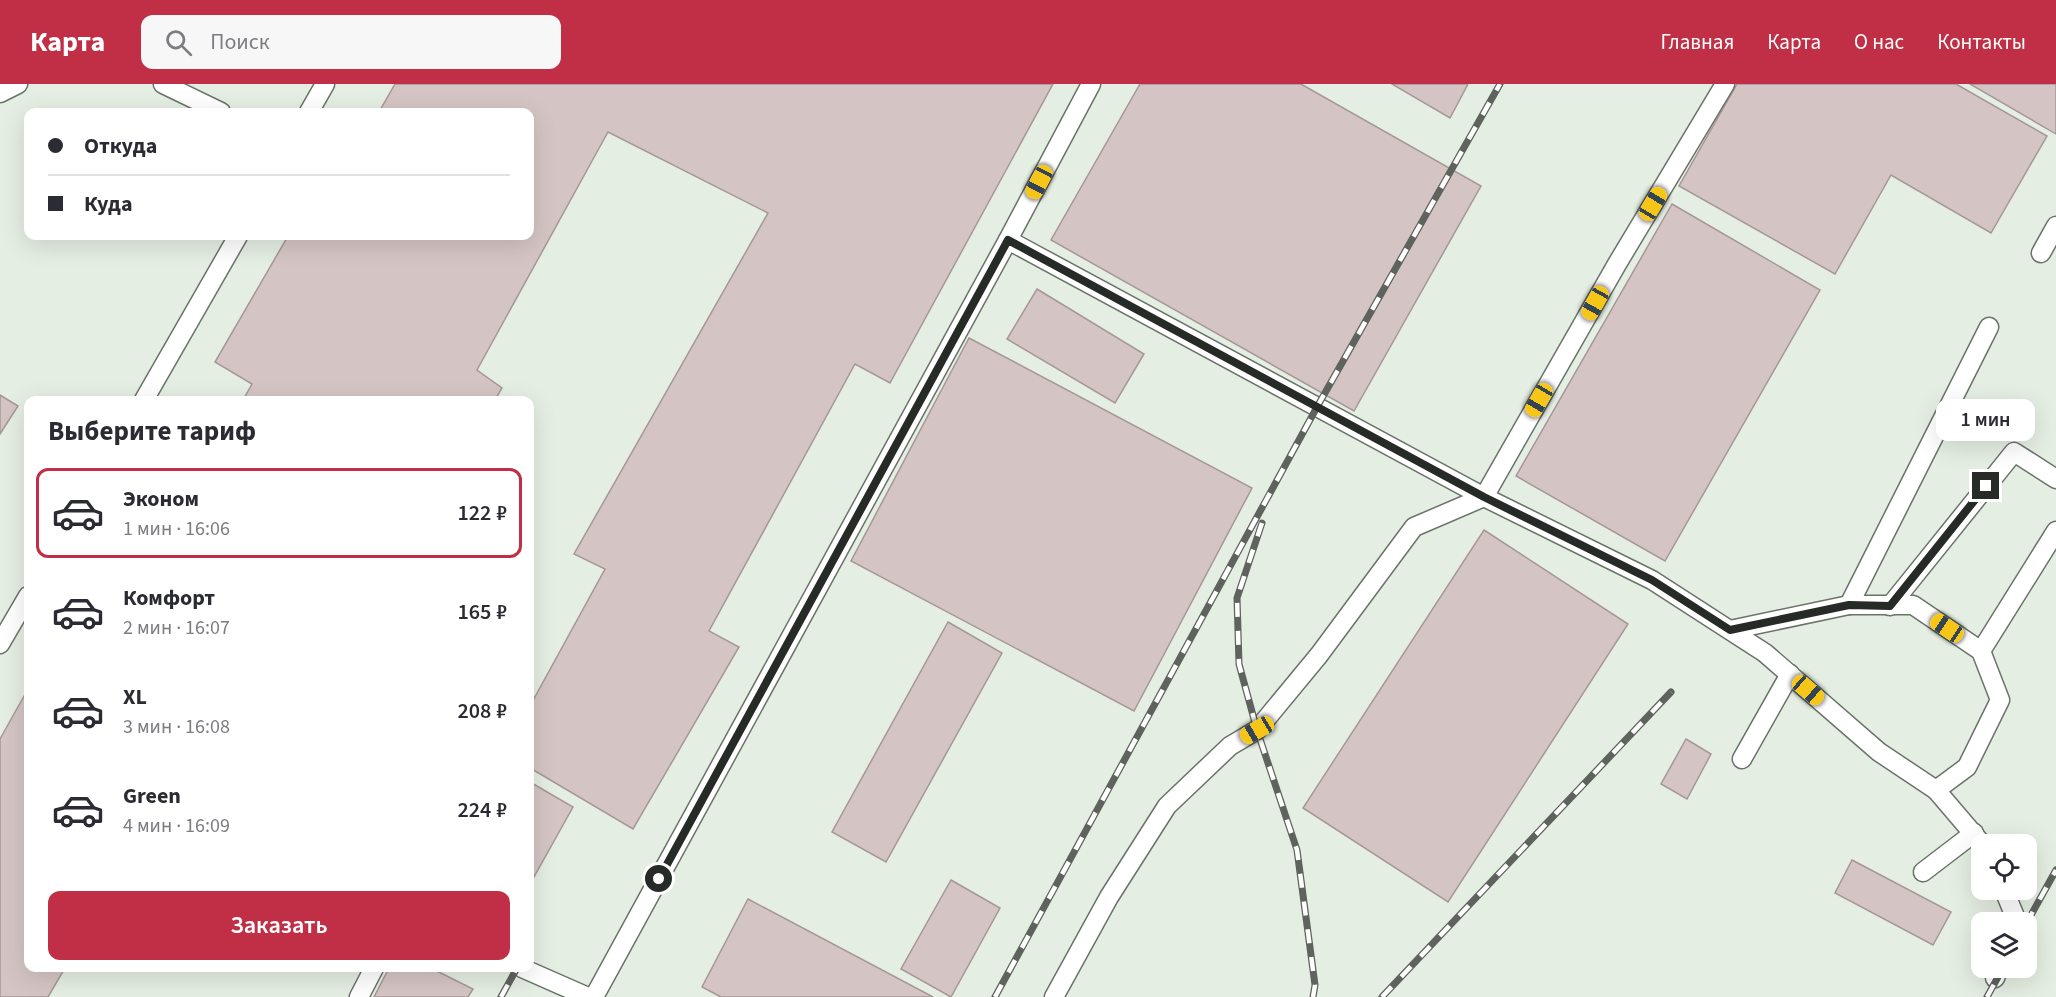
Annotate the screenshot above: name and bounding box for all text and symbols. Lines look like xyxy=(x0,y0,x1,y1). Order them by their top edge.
search box xyxy=(141,15,561,69)
text: Карта xyxy=(30,22,105,62)
icon: search xyxy=(162,26,195,59)
text: Поиск xyxy=(210,26,270,58)
text: Главная xyxy=(1661,27,1734,57)
text: Карта xyxy=(1767,27,1821,57)
text: О нас xyxy=(1854,27,1904,57)
text: Контакты xyxy=(1937,27,2026,57)
text: Откуда xyxy=(84,130,157,162)
car xyxy=(1023,162,1055,202)
car xyxy=(1636,184,1670,224)
text: Куда xyxy=(84,188,133,220)
car xyxy=(1578,283,1612,323)
car xyxy=(1522,380,1556,420)
callout: 1 мин xyxy=(1936,399,2036,441)
text: 1 мин xyxy=(1960,406,2011,434)
text: Выберите тариф xyxy=(48,412,256,451)
route end xyxy=(1972,472,1999,499)
text: Эконом xyxy=(123,483,199,515)
icon: car xyxy=(51,486,105,540)
text: 122 ₽ xyxy=(457,497,507,529)
text: 1 мин · 16:06 xyxy=(123,515,230,543)
text: Комфорт xyxy=(123,582,215,614)
icon: car xyxy=(51,585,105,639)
text: 165 ₽ xyxy=(457,596,507,628)
car xyxy=(1927,610,1967,646)
text: 2 мин · 16:07 xyxy=(123,614,230,642)
car xyxy=(1789,671,1827,709)
text: XL xyxy=(123,681,147,713)
icon: car xyxy=(51,684,105,738)
text: 208 ₽ xyxy=(457,695,507,727)
text: 3 мин · 16:08 xyxy=(123,713,230,741)
car xyxy=(1237,713,1277,747)
text: Green xyxy=(123,780,181,812)
icon: car xyxy=(51,783,105,837)
text: 224 ₽ xyxy=(457,794,507,826)
text: 4 мин · 16:09 xyxy=(123,812,230,840)
map controls xyxy=(1971,834,2037,978)
button: locate xyxy=(1971,834,2037,900)
route start xyxy=(645,865,672,892)
button: Заказать xyxy=(48,891,510,960)
button: layers xyxy=(1971,912,2037,978)

